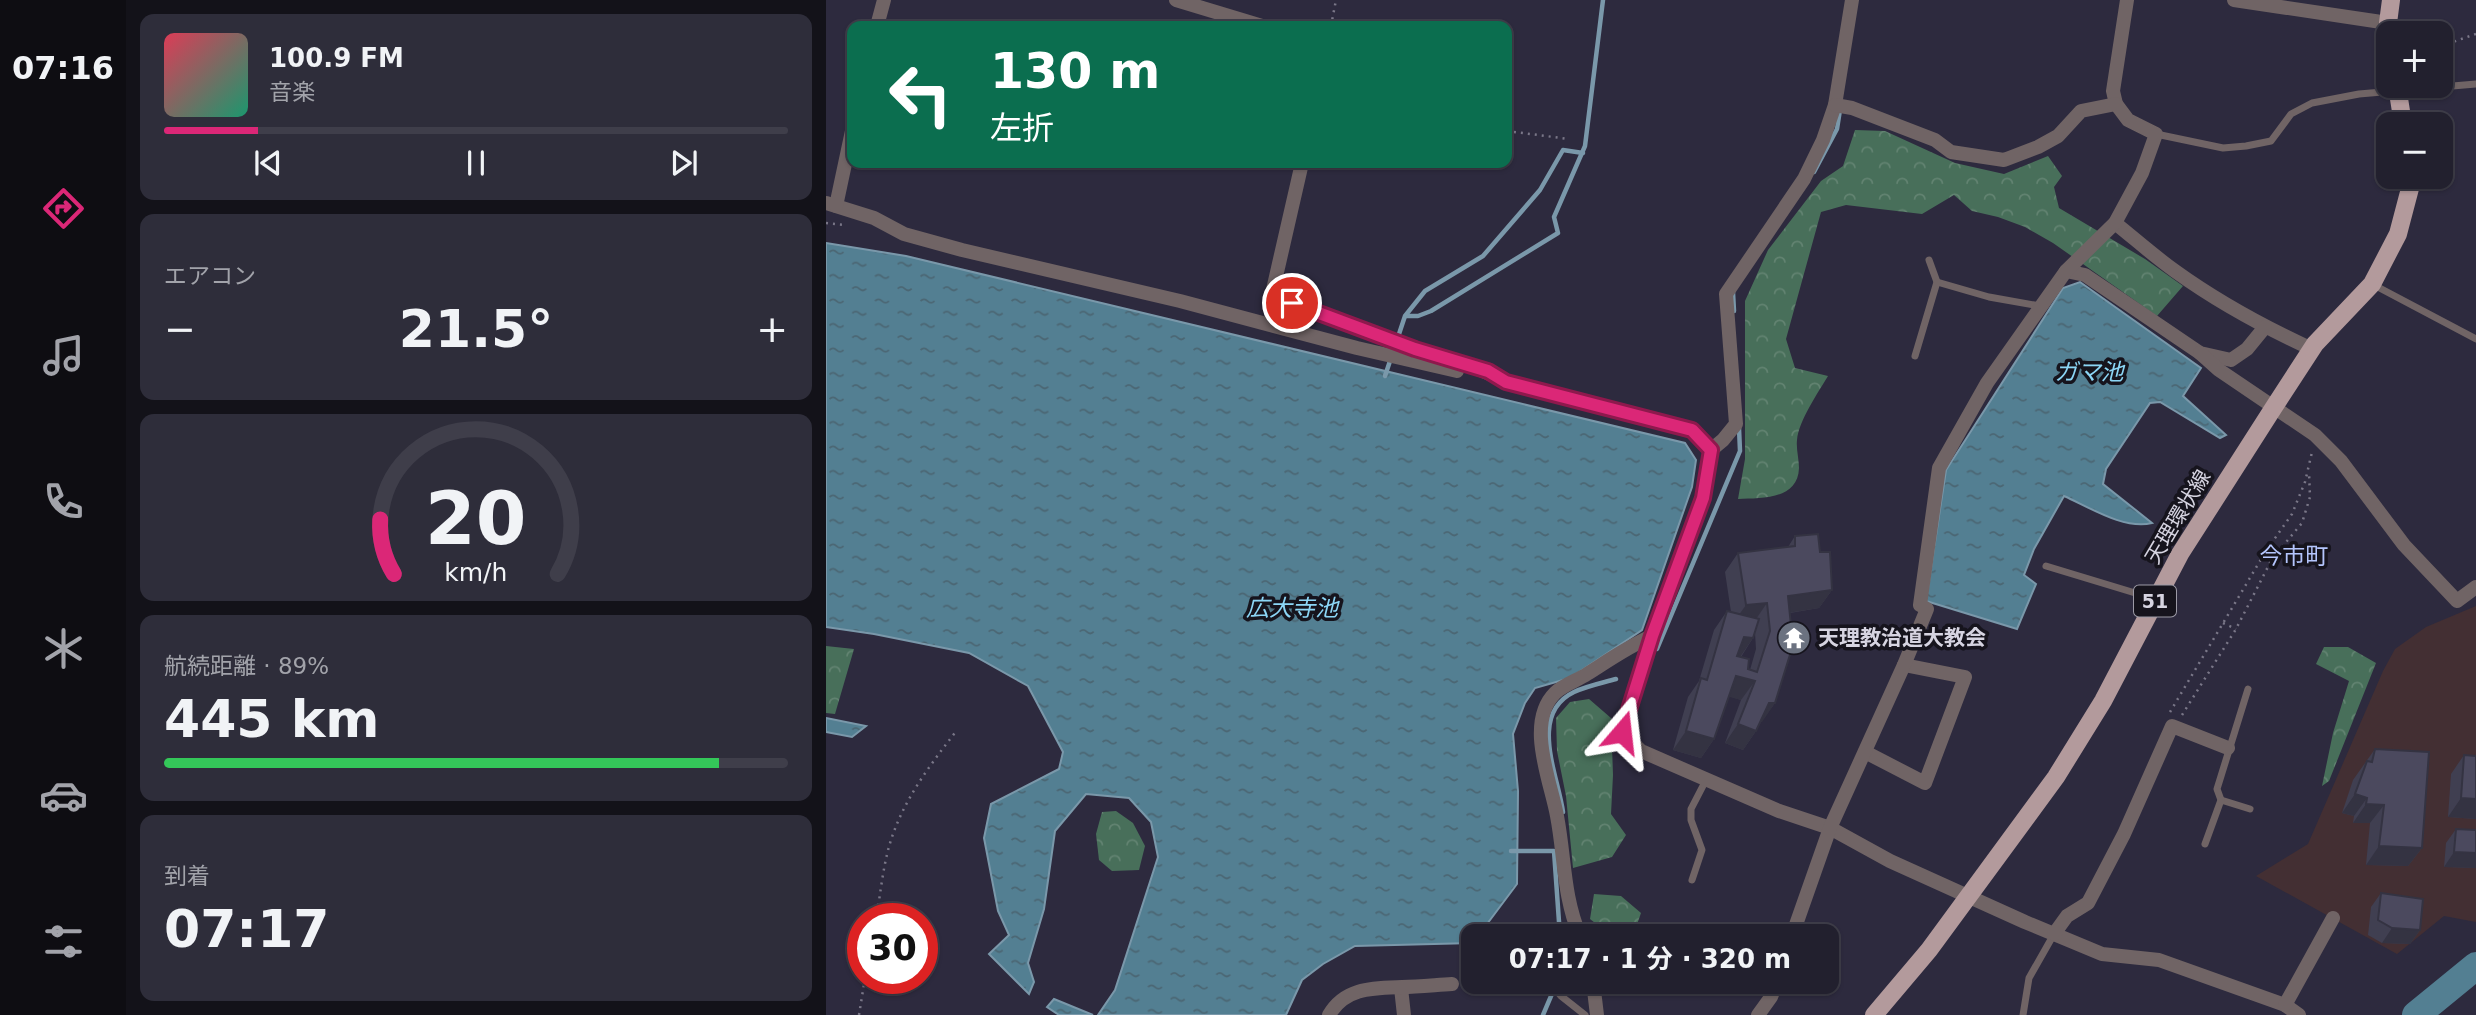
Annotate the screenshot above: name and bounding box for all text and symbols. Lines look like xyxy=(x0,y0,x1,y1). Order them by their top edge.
map controls xyxy=(2376,21,2453,189)
button: + xyxy=(2376,21,2453,98)
text: 100.9 FM xyxy=(269,43,404,73)
text: 130 m xyxy=(990,43,1160,100)
text: 07:16 xyxy=(12,49,114,87)
icon: left xyxy=(875,49,966,140)
text: 音楽 xyxy=(269,79,315,105)
text: 左折 xyxy=(990,109,1054,147)
button: − xyxy=(2376,112,2453,189)
icon: previous xyxy=(249,144,287,182)
icon: pause xyxy=(457,144,495,182)
icon: next xyxy=(665,144,703,182)
icon: directions xyxy=(39,184,88,233)
text: エアコン xyxy=(164,263,256,289)
pin xyxy=(1262,273,1322,333)
icon: arrive xyxy=(1273,284,1311,322)
text: 21.5° xyxy=(399,299,553,359)
text: − xyxy=(164,307,196,351)
text: + xyxy=(756,307,788,351)
icon: music xyxy=(39,331,88,380)
water label: ガマ池 xyxy=(2055,359,2126,385)
street label: 天理環状線 xyxy=(2141,466,2215,568)
text: 20 xyxy=(425,476,527,561)
icon: phone xyxy=(39,477,88,526)
district label: 今市町 xyxy=(2260,543,2329,569)
text: km/h xyxy=(444,557,508,586)
road number: 51 xyxy=(2134,586,2176,616)
water label: 広大寺池 xyxy=(1246,595,1340,621)
temple icon: 天理教治道大教会 xyxy=(1775,619,1813,657)
icon: climate xyxy=(39,624,88,673)
place label: 天理教治道大教会 xyxy=(1818,626,1986,650)
text: 航続距離 · 89% xyxy=(164,653,329,679)
text: 445 km xyxy=(164,689,379,749)
position arrow xyxy=(1585,695,1659,769)
icon: car xyxy=(39,771,88,820)
text: 到着 xyxy=(164,863,210,889)
text: 07:17 xyxy=(164,899,330,959)
speed limit sign: 30 xyxy=(847,903,938,994)
icon: filters xyxy=(39,917,88,966)
text: 07:17 · 1 分 · 320 m xyxy=(1509,944,1791,974)

